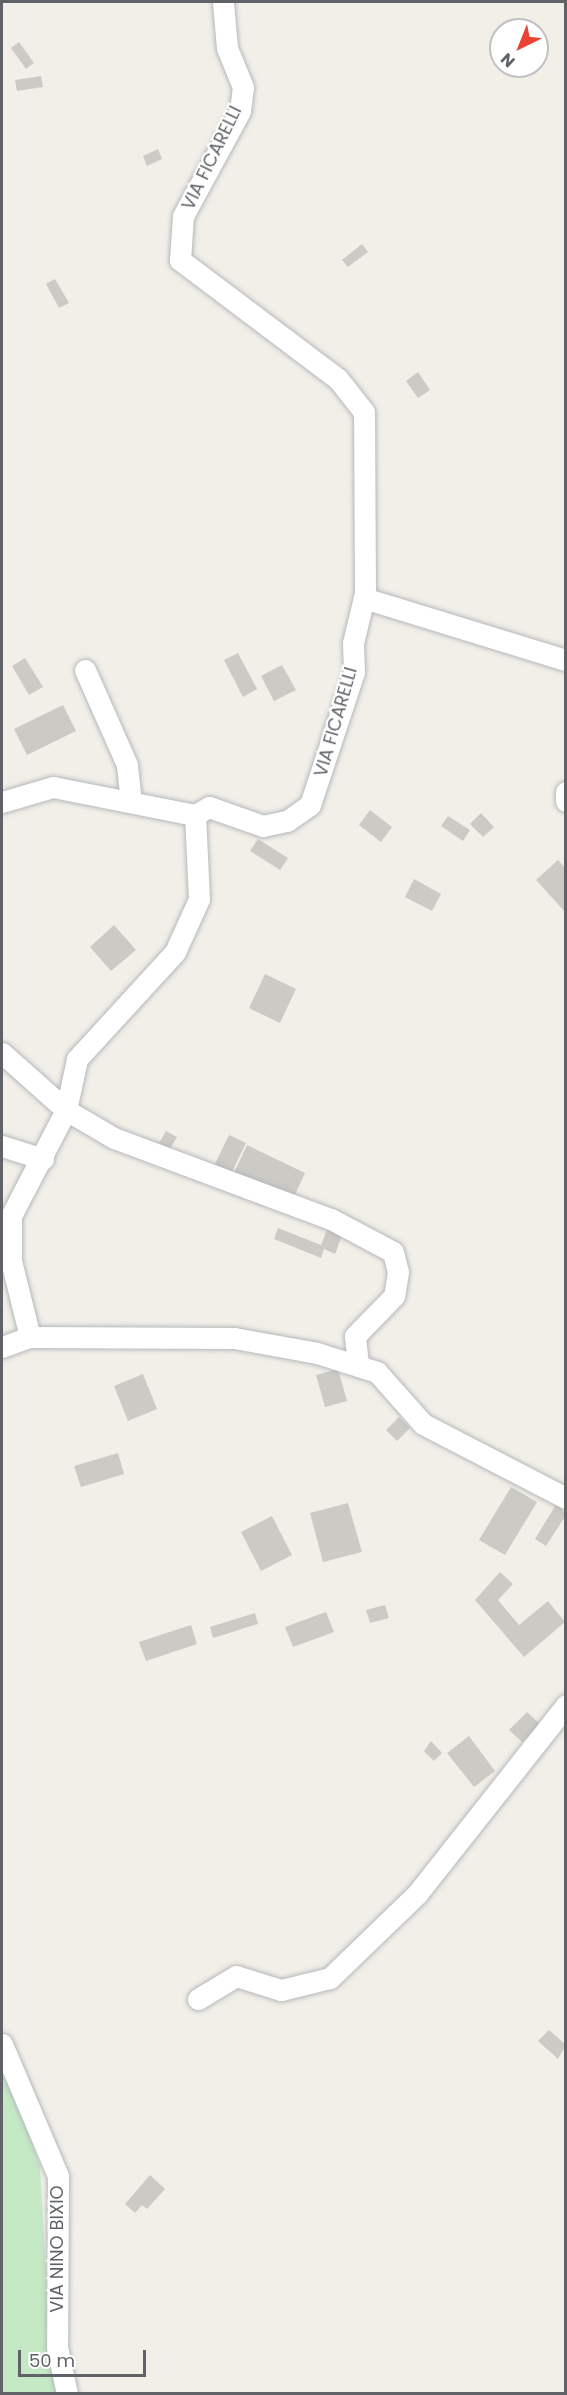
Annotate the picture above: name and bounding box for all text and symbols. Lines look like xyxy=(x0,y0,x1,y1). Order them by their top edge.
north arrow xyxy=(489,18,549,78)
text: N xyxy=(496,48,520,73)
street label: VIA FICARELLI xyxy=(177,102,247,214)
street label: VIA FICARELLI xyxy=(310,665,362,779)
street label: VIA NINO BIXIO xyxy=(46,2185,68,2313)
scale bar xyxy=(21,2338,148,2376)
text: 50 m xyxy=(29,2348,75,2373)

